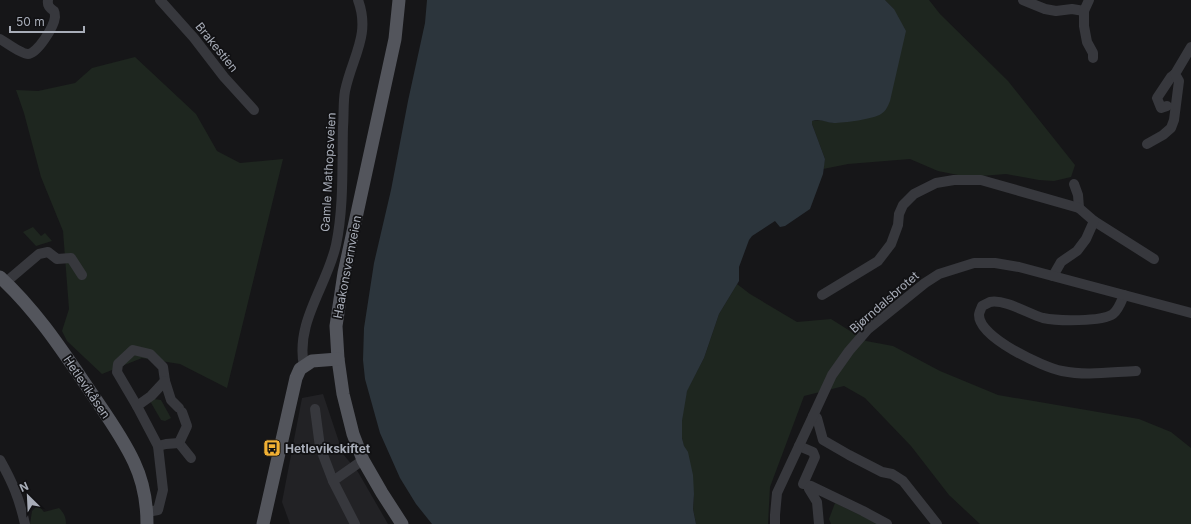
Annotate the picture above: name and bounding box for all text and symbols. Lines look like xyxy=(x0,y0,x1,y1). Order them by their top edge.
scale bar xyxy=(10,8,84,34)
text: 50 m xyxy=(16,14,45,29)
street label: Brakestien xyxy=(192,19,242,75)
street label: Gamle Mathopsveien xyxy=(317,112,339,232)
street label: Haakonsvernveien xyxy=(330,214,364,320)
street label: Bjørndalsbrotet xyxy=(846,268,922,336)
street label: Hetlevikåsen xyxy=(60,353,114,421)
bus stop icon: Hetlevikskiftet xyxy=(262,438,282,458)
place label: Hetlevikskiftet xyxy=(285,441,371,456)
north arrow xyxy=(8,476,48,516)
text: N xyxy=(17,479,31,495)

